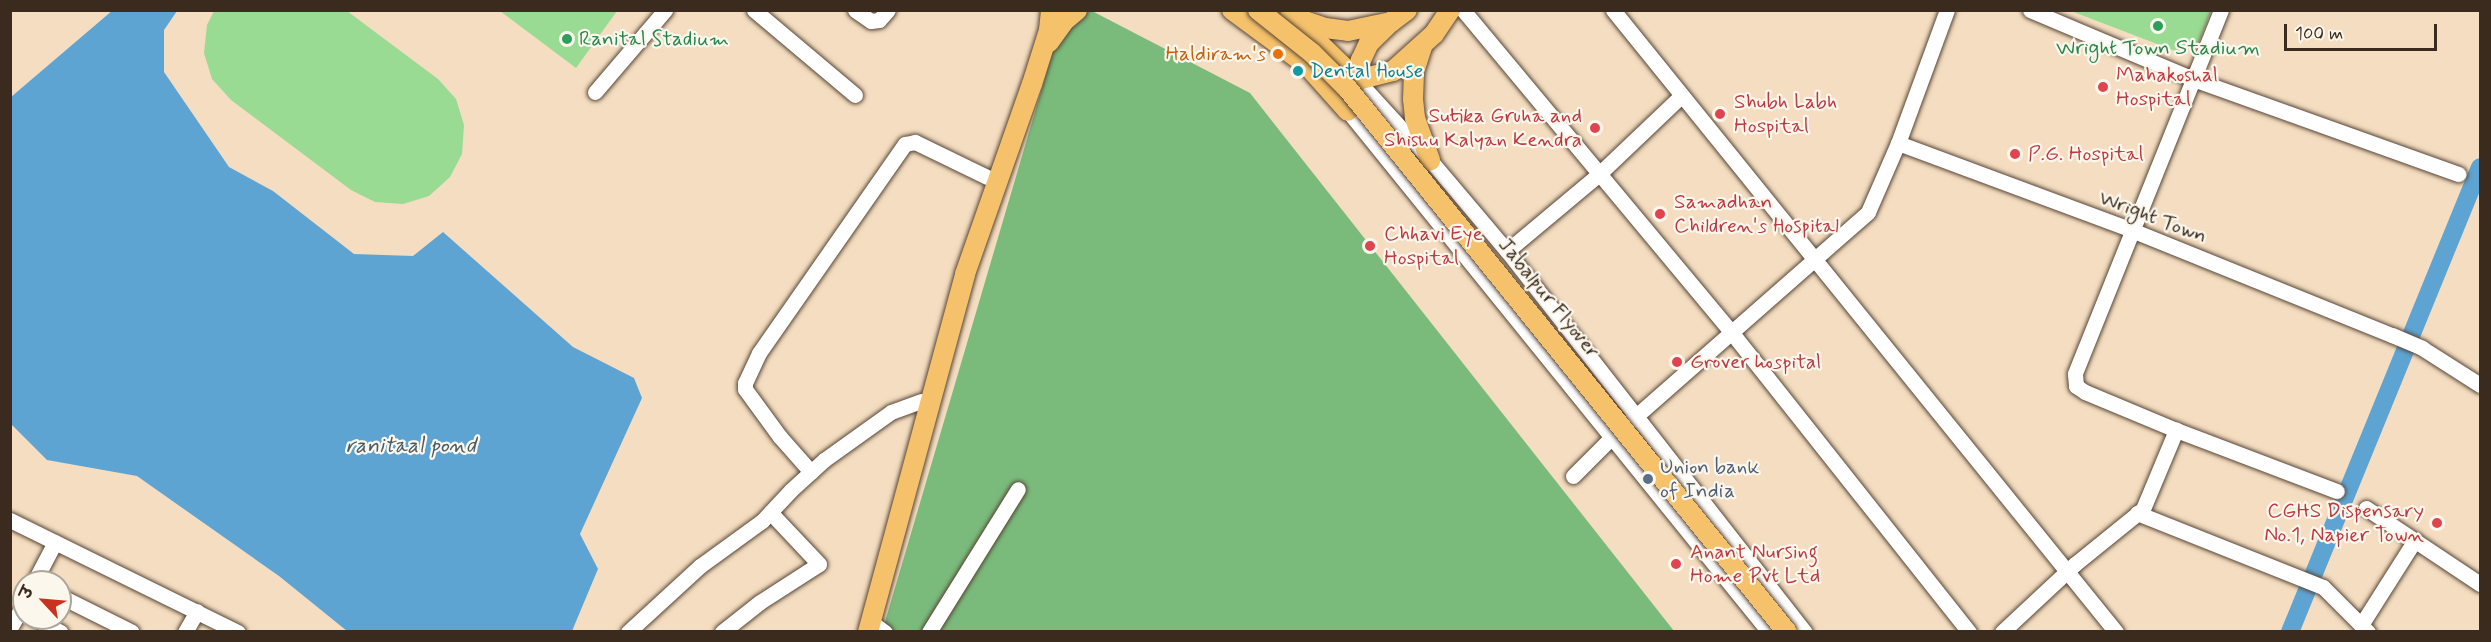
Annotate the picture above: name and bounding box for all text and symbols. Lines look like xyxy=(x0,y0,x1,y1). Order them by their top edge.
scale bar xyxy=(2287,12,2440,50)
marker: Wright Town Stadium xyxy=(2151,19,2165,33)
text: 100 m xyxy=(2295,22,2343,46)
place label: Ranital Stadium xyxy=(579,26,726,52)
marker: Ranital Stadium xyxy=(560,32,574,46)
place label: Wright Town Stadium xyxy=(2060,35,2256,61)
place label: Haldiram's xyxy=(1165,41,1266,67)
marker: Haldiram's xyxy=(1271,47,1285,61)
place label: Dental House xyxy=(1310,58,1426,84)
place label: Mahakoshal Hospital xyxy=(2116,62,2218,112)
marker: Dental House xyxy=(1291,64,1305,78)
marker: Mahakoshal Hospital xyxy=(2094,78,2112,96)
place label: Shubh Labh Hospital xyxy=(1734,89,1840,139)
place label: Sutika Gruha and Shishu Kalyan Kendra xyxy=(1389,103,1582,153)
marker: Shubh Labh Hospital xyxy=(1711,105,1729,123)
marker: Sutika Gruha and Shishu Kalyan Kendra xyxy=(1586,119,1604,137)
place label: P.G. Hospital xyxy=(2028,141,2144,167)
marker: P.G. Hospital xyxy=(2006,145,2024,163)
street label: Wright Town xyxy=(2094,184,2212,250)
place label: Samadhan Children's Hospital xyxy=(1674,189,1847,239)
marker: Samadhan Children's Hospital xyxy=(1651,205,1669,223)
place label: Chhavi Eye Hospital xyxy=(1384,221,1482,271)
street label: Jabalpur Flyover xyxy=(1493,233,1605,363)
marker: Chhavi Eye Hospital xyxy=(1361,237,1379,255)
place label: Grover hospital xyxy=(1690,349,1821,375)
marker: Grover hospital xyxy=(1668,353,1686,371)
water label: ranitaal pond xyxy=(348,434,474,460)
place label: Union bank of India xyxy=(1660,454,1758,504)
marker: Union bank of India xyxy=(1641,472,1655,486)
place label: CGHS Dispensary No.1, Napier Town xyxy=(2264,498,2424,548)
marker: CGHS Dispensary No.1, Napier Town xyxy=(2428,514,2446,532)
place label: Anant Nursing Home Pvt Ltd xyxy=(1690,539,1818,589)
marker: Anant Nursing Home Pvt Ltd xyxy=(1667,555,1685,573)
north arrow xyxy=(12,570,72,630)
text: उ xyxy=(15,583,39,602)

